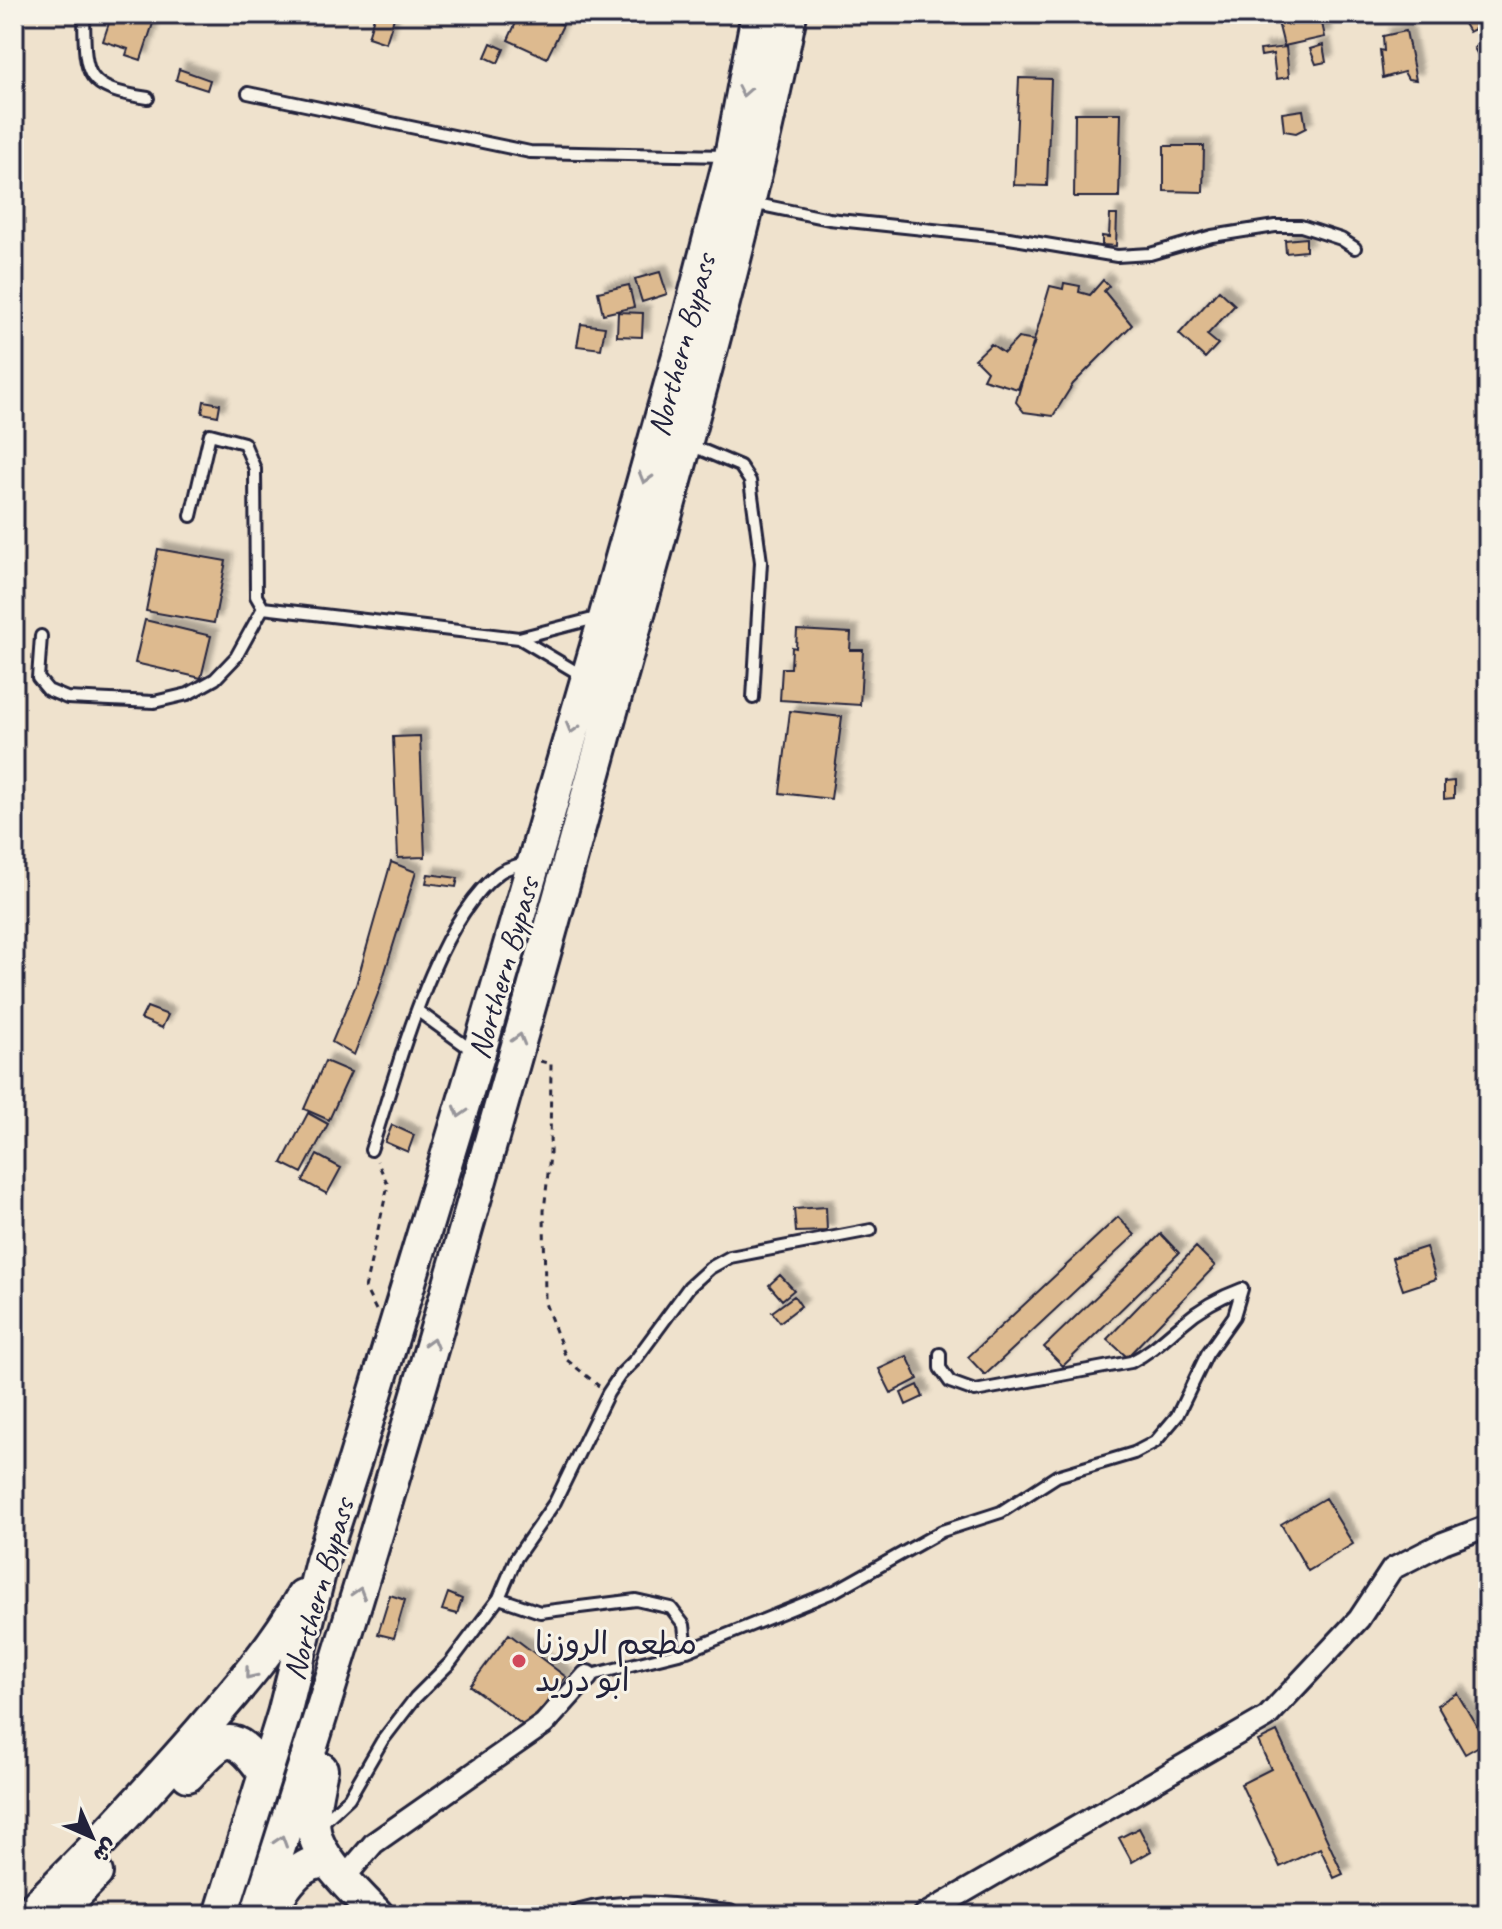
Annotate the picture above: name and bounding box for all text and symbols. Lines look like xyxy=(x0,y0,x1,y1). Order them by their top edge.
one-way arrow xyxy=(736,84,753,97)
street label: Northern Bypass xyxy=(638,247,726,441)
one-way arrow xyxy=(637,471,654,484)
one-way arrow xyxy=(565,720,581,734)
street label: Northern Bypass xyxy=(458,870,550,1063)
one-way arrow xyxy=(510,1033,526,1047)
one-way arrow xyxy=(453,1104,469,1118)
one-way arrow xyxy=(423,1337,439,1351)
street label: Northern Bypass xyxy=(273,1491,365,1684)
one-way arrow xyxy=(350,1586,366,1600)
place label: مطعم الروزنا ابو دريد xyxy=(535,1623,697,1701)
marker: مطعم الروزنا ابو دريد xyxy=(510,1652,528,1670)
one-way arrow xyxy=(245,1665,260,1679)
north arrow xyxy=(52,1797,132,1877)
text: ش xyxy=(87,1832,124,1869)
one-way arrow xyxy=(272,1835,288,1849)

